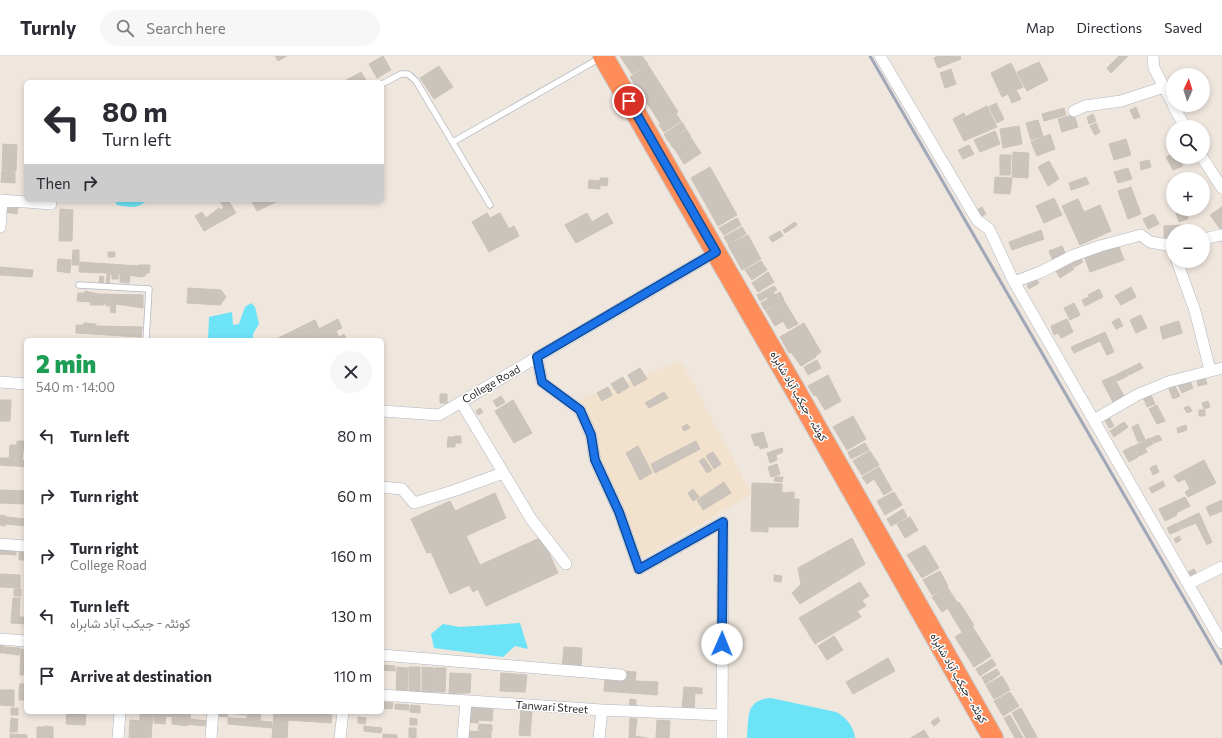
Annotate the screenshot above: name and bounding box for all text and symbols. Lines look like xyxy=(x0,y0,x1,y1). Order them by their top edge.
search box xyxy=(100,10,380,46)
text: Turnly xyxy=(20,16,76,39)
icon: search xyxy=(114,17,136,39)
text: Search here xyxy=(146,19,226,37)
text: Map xyxy=(1026,19,1055,36)
text: Directions xyxy=(1077,19,1142,36)
text: Saved xyxy=(1164,19,1202,36)
north arrow xyxy=(1166,68,1210,112)
map controls xyxy=(1166,68,1210,268)
pin xyxy=(612,84,646,118)
icon: arrive xyxy=(618,90,640,112)
text: 80 m xyxy=(102,94,168,128)
icon: left xyxy=(36,96,88,148)
button: search xyxy=(1166,120,1210,164)
text: Turn left xyxy=(102,128,171,150)
icon: right xyxy=(79,172,101,194)
button: + xyxy=(1166,172,1210,216)
text: Then xyxy=(36,174,71,192)
button: − xyxy=(1166,224,1210,268)
street label: کوئٹہ - جیکب آباد شاہراہ xyxy=(767,348,831,444)
text: 2 min xyxy=(36,349,96,378)
button: close xyxy=(330,351,372,393)
street label: College Road xyxy=(459,362,522,405)
text: 540 m · 14:00 xyxy=(36,379,115,395)
icon: left xyxy=(36,425,58,447)
text: Turn left xyxy=(70,427,129,445)
text: 80 m xyxy=(337,427,372,445)
icon: right xyxy=(36,485,58,507)
text: Turn right xyxy=(70,487,139,505)
text: 60 m xyxy=(337,487,372,505)
text: Turn right xyxy=(70,539,139,557)
icon: right xyxy=(36,545,58,567)
text: 160 m xyxy=(331,547,372,565)
text: College Road xyxy=(70,557,147,573)
text: Turn left xyxy=(70,597,129,615)
icon: left xyxy=(36,605,58,627)
text: 130 m xyxy=(331,607,372,625)
text: کوئٹہ - جیکب آباد شاہراہ xyxy=(70,615,191,631)
position arrow xyxy=(701,623,743,665)
street label: کوئٹہ - جیکب آباد شاہراہ xyxy=(927,630,991,726)
icon: arrive xyxy=(36,665,58,687)
text: Arrive at destination xyxy=(70,667,212,685)
text: 110 m xyxy=(333,667,372,685)
street label: Tanwari Street xyxy=(515,697,589,716)

